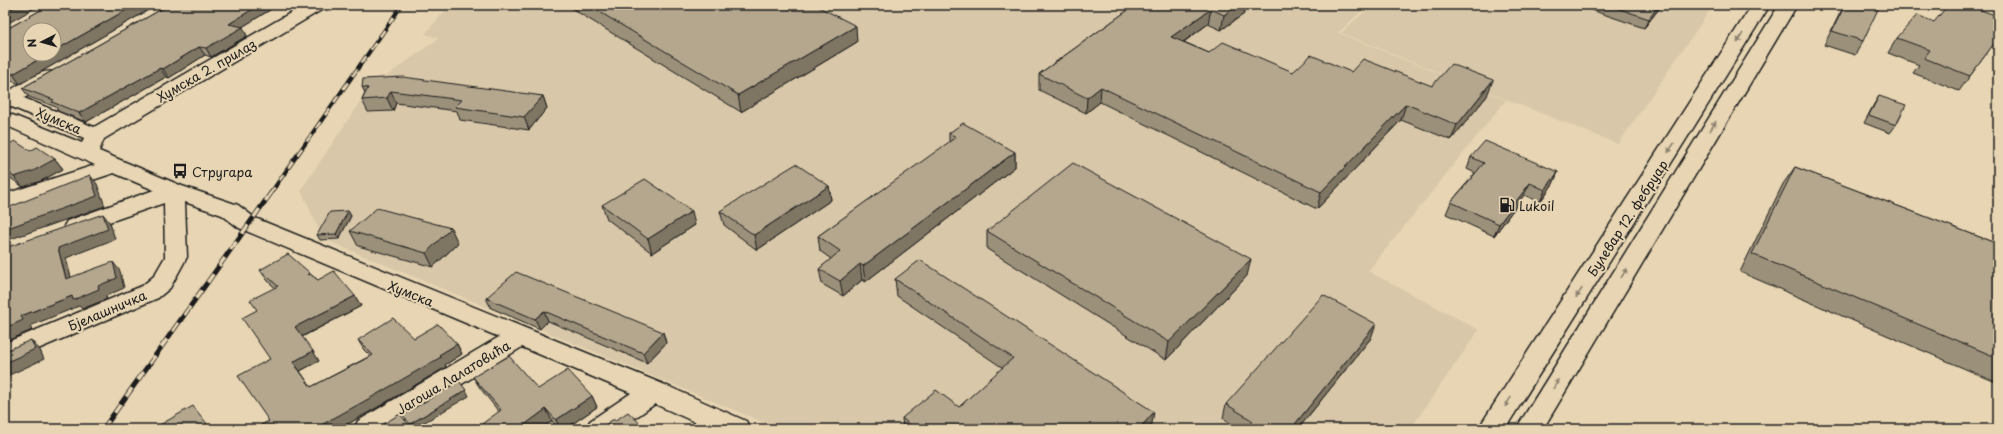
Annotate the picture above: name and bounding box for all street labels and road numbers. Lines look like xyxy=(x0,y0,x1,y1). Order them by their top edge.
street label: Хумска 2. прилаз xyxy=(153,34,259,106)
street label: Хумска xyxy=(33,102,85,138)
street label: Булевар 12. фебруар xyxy=(1582,156,1672,280)
street label: Хумска xyxy=(385,275,437,311)
street label: Бјелашничка xyxy=(65,285,150,335)
street label: Јагоша Лалатовића xyxy=(392,335,514,419)

